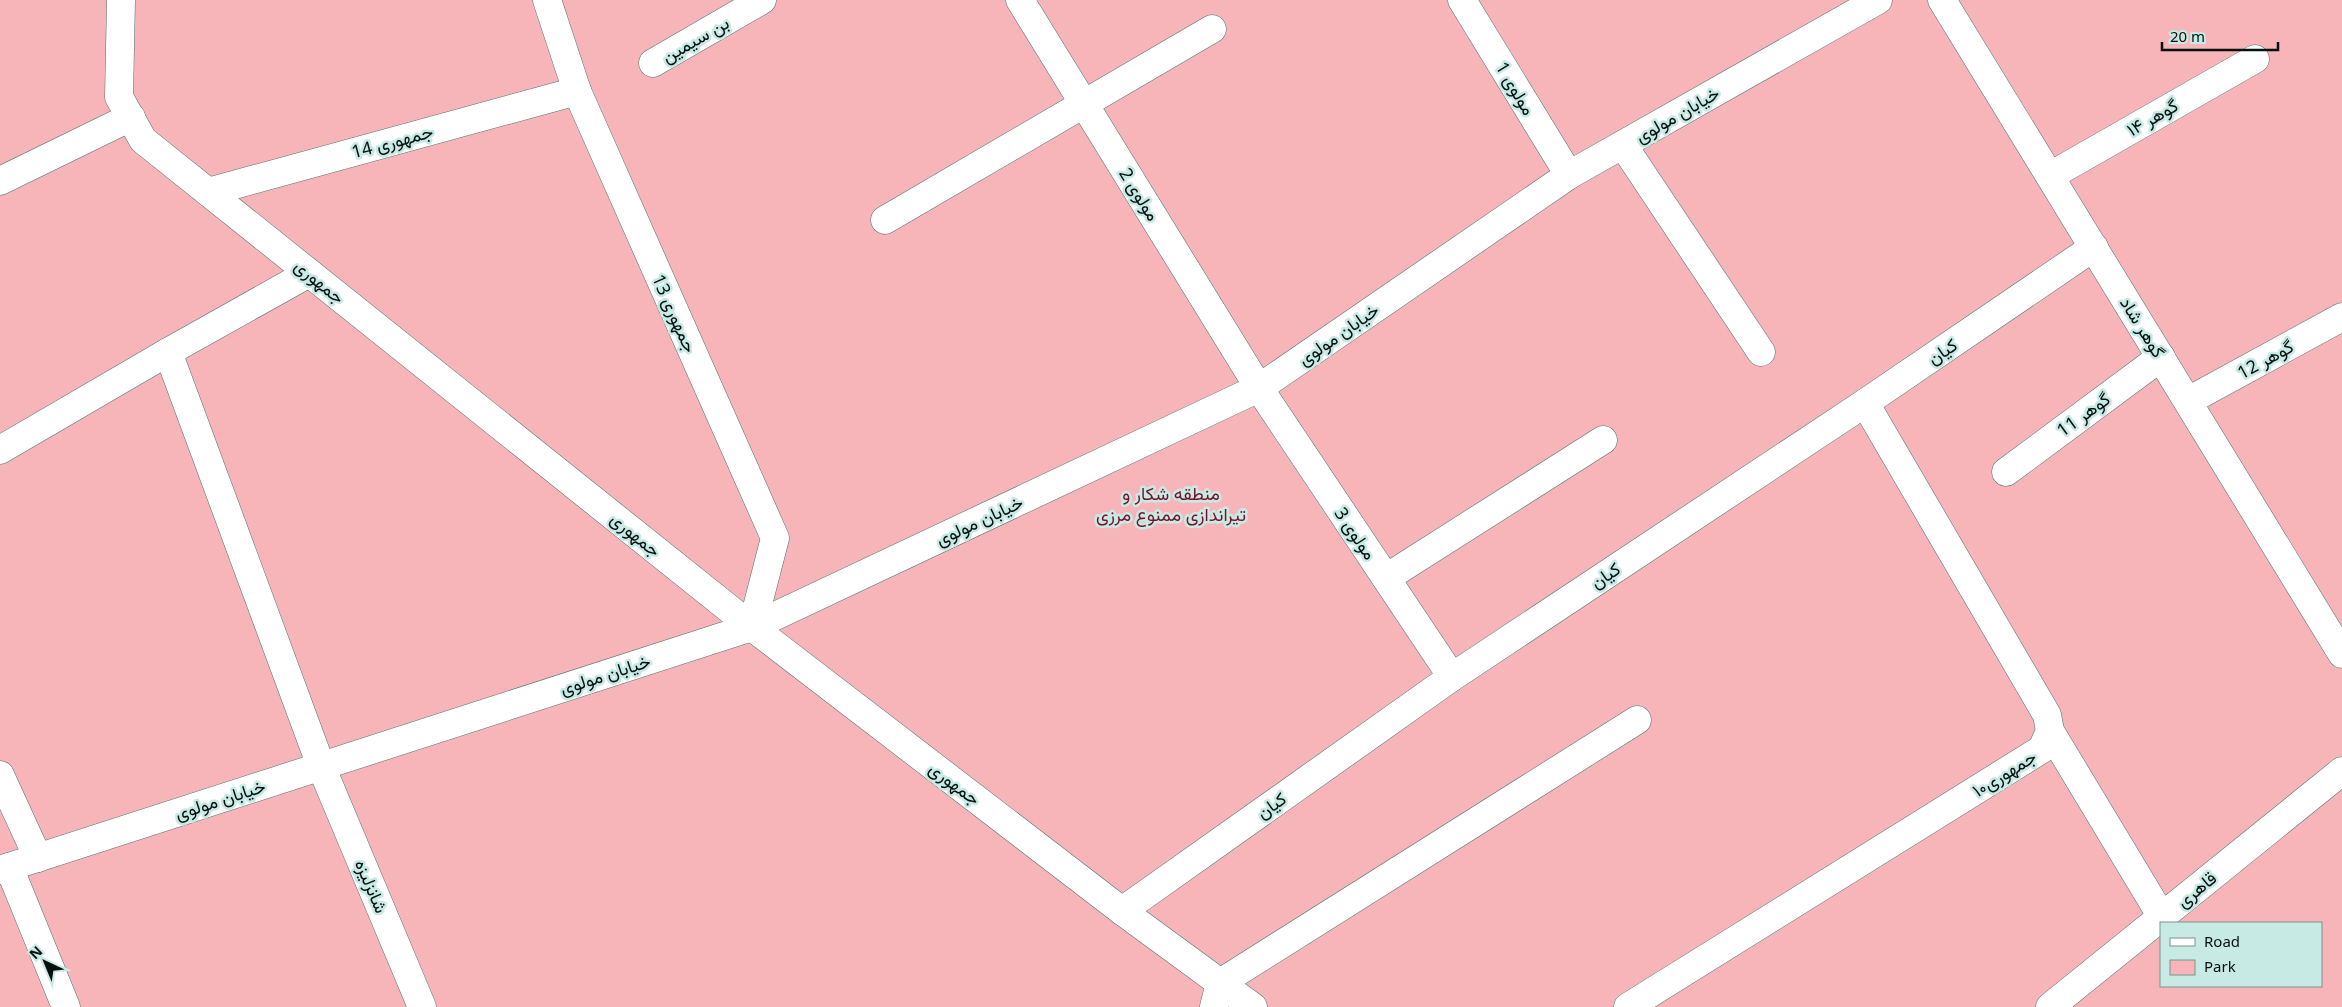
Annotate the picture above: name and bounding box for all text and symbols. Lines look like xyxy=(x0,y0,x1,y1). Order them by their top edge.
street label: بن سیمین xyxy=(657,10,733,68)
scale bar xyxy=(2162,20,2278,52)
text: 20 m xyxy=(2170,26,2205,46)
street label: مولوی 1 xyxy=(1491,57,1541,119)
street label: خیابان مولوی xyxy=(1630,80,1724,148)
street label: گوهر ۱۴ xyxy=(2122,93,2182,141)
street label: جمهوری 14 xyxy=(349,119,435,163)
street label: مولوی 2 xyxy=(1114,163,1166,225)
street label: جمهوری xyxy=(290,253,350,309)
street label: جمهوری 13 xyxy=(647,270,703,356)
street label: گوهر شاد xyxy=(2115,292,2171,362)
street label: خیابان مولوی xyxy=(1293,297,1383,371)
street label: کیان xyxy=(1922,332,1962,370)
street label: گوهر 12 xyxy=(2233,334,2297,384)
street label: گوهر 11 xyxy=(2051,386,2115,442)
park label: منطقه شکار و تیراندازی ممنوع مرزی xyxy=(1096,481,1246,527)
street label: خیابان مولوی xyxy=(931,489,1027,551)
street label: مولوی 3 xyxy=(1330,502,1382,564)
street label: جمهوری xyxy=(606,506,666,562)
street label: کیان xyxy=(1585,556,1625,594)
street label: خیابان مولوی xyxy=(557,648,653,700)
street label: جمهوری۱۰ xyxy=(1968,744,2040,802)
street label: جمهوری xyxy=(925,756,985,810)
street label: خیابان مولوی xyxy=(172,773,268,825)
street label: کیان xyxy=(1251,786,1291,824)
street label: شانزلیزه xyxy=(350,856,394,916)
street label: قاهری xyxy=(2171,865,2221,913)
legend xyxy=(2160,922,2322,987)
text: Road xyxy=(2204,931,2240,951)
north arrow xyxy=(20,937,70,987)
text: N xyxy=(25,941,46,963)
text: Park xyxy=(2204,956,2236,976)

